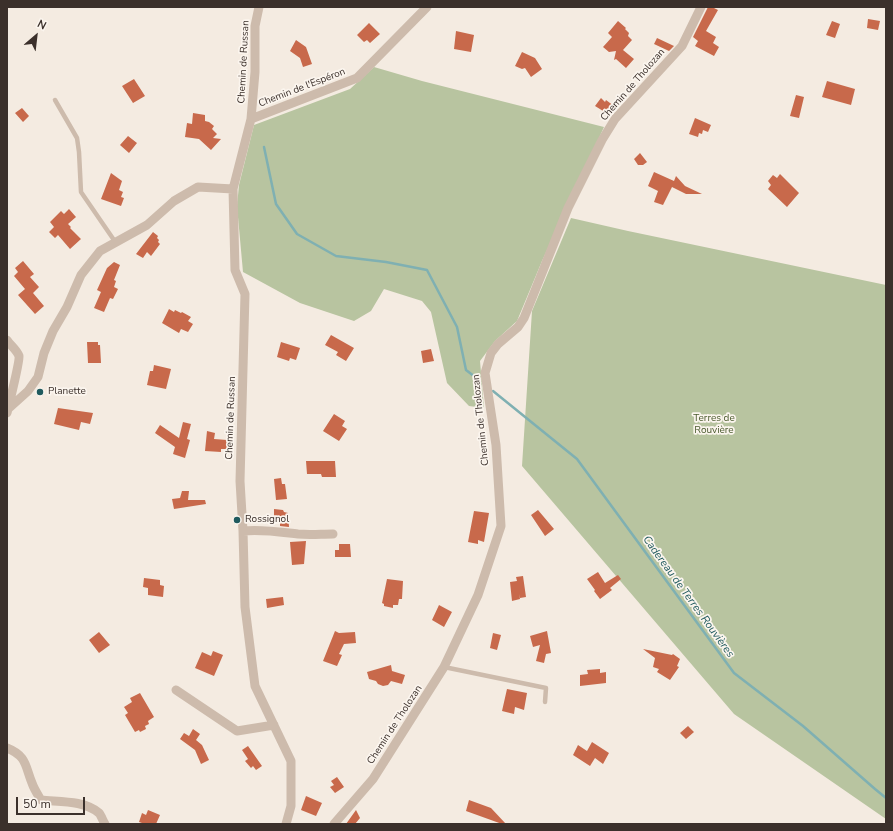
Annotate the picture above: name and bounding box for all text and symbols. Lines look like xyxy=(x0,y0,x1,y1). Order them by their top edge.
north arrow xyxy=(16,16,56,56)
text: N xyxy=(35,16,49,34)
street label: Chemin de Russan xyxy=(236,20,252,104)
street label: Chemin de Tholozan xyxy=(598,46,668,124)
street label: Chemin de l'Espéron xyxy=(257,66,347,110)
street label: Chemin de Tholozan xyxy=(470,374,492,466)
street label: Chemin de Russan xyxy=(224,376,238,460)
place label: Planette xyxy=(48,386,86,398)
marker: Planette xyxy=(35,387,45,397)
park label: Terres de Rouvière xyxy=(693,413,735,436)
place label: Rossignol xyxy=(245,514,289,526)
marker: Rossignol xyxy=(232,515,242,525)
water label: Cadereau de Terres Rouvières xyxy=(639,534,737,660)
street label: Chemin de Tholozan xyxy=(365,683,425,767)
scale bar xyxy=(18,789,87,815)
text: 50 m xyxy=(23,796,51,812)

